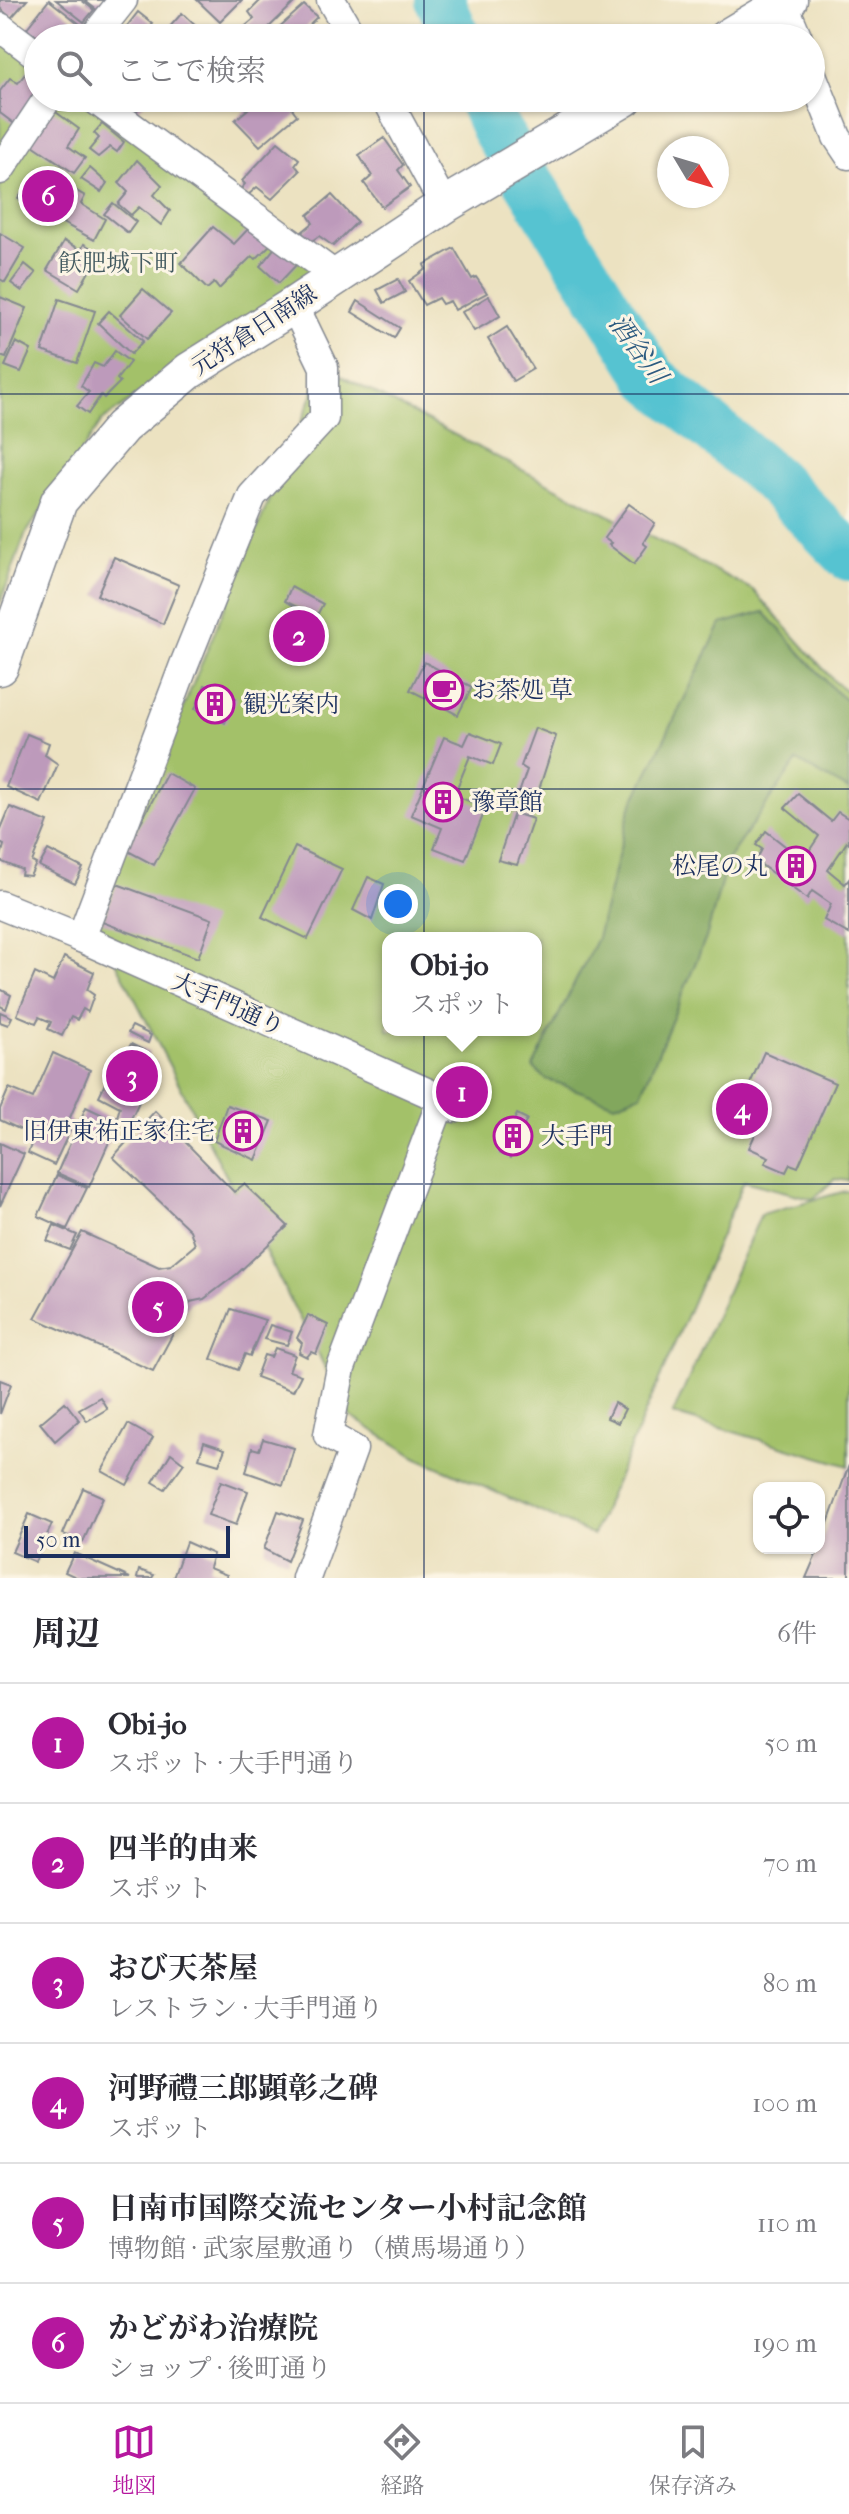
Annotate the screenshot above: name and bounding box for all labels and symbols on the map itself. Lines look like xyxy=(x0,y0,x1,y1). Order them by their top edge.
north arrow xyxy=(657,136,729,208)
pin: 6 xyxy=(22,166,74,226)
park label: 飫肥城下町 xyxy=(58,249,178,277)
street label: 元狩倉日南線 xyxy=(186,279,322,381)
water label: 酒谷川 xyxy=(603,308,675,392)
pin: 2 xyxy=(273,606,325,666)
cafe icon: お茶処 草 xyxy=(423,669,465,711)
place label: お茶処 草 xyxy=(472,676,573,704)
building icon: 観光案内 xyxy=(194,683,236,725)
place label: 観光案内 xyxy=(243,690,339,718)
building icon: 豫章館 xyxy=(422,781,464,823)
place label: 豫章館 xyxy=(471,788,543,816)
building icon: 松尾の丸 xyxy=(775,845,817,887)
place label: 松尾の丸 xyxy=(672,852,768,880)
your location xyxy=(378,884,418,924)
street label: 大手門通り xyxy=(167,967,289,1041)
pin: 3 xyxy=(106,1046,158,1106)
pin: 1 xyxy=(436,1062,488,1122)
pin: 4 xyxy=(716,1079,768,1139)
building icon: 旧伊東祐正家住宅 xyxy=(222,1110,264,1152)
building icon: 大手門 xyxy=(492,1115,534,1157)
place label: 旧伊東祐正家住宅 xyxy=(23,1117,215,1145)
place label: 大手門 xyxy=(541,1122,613,1150)
pin: 5 xyxy=(132,1277,184,1337)
scale bar xyxy=(24,1522,230,1558)

